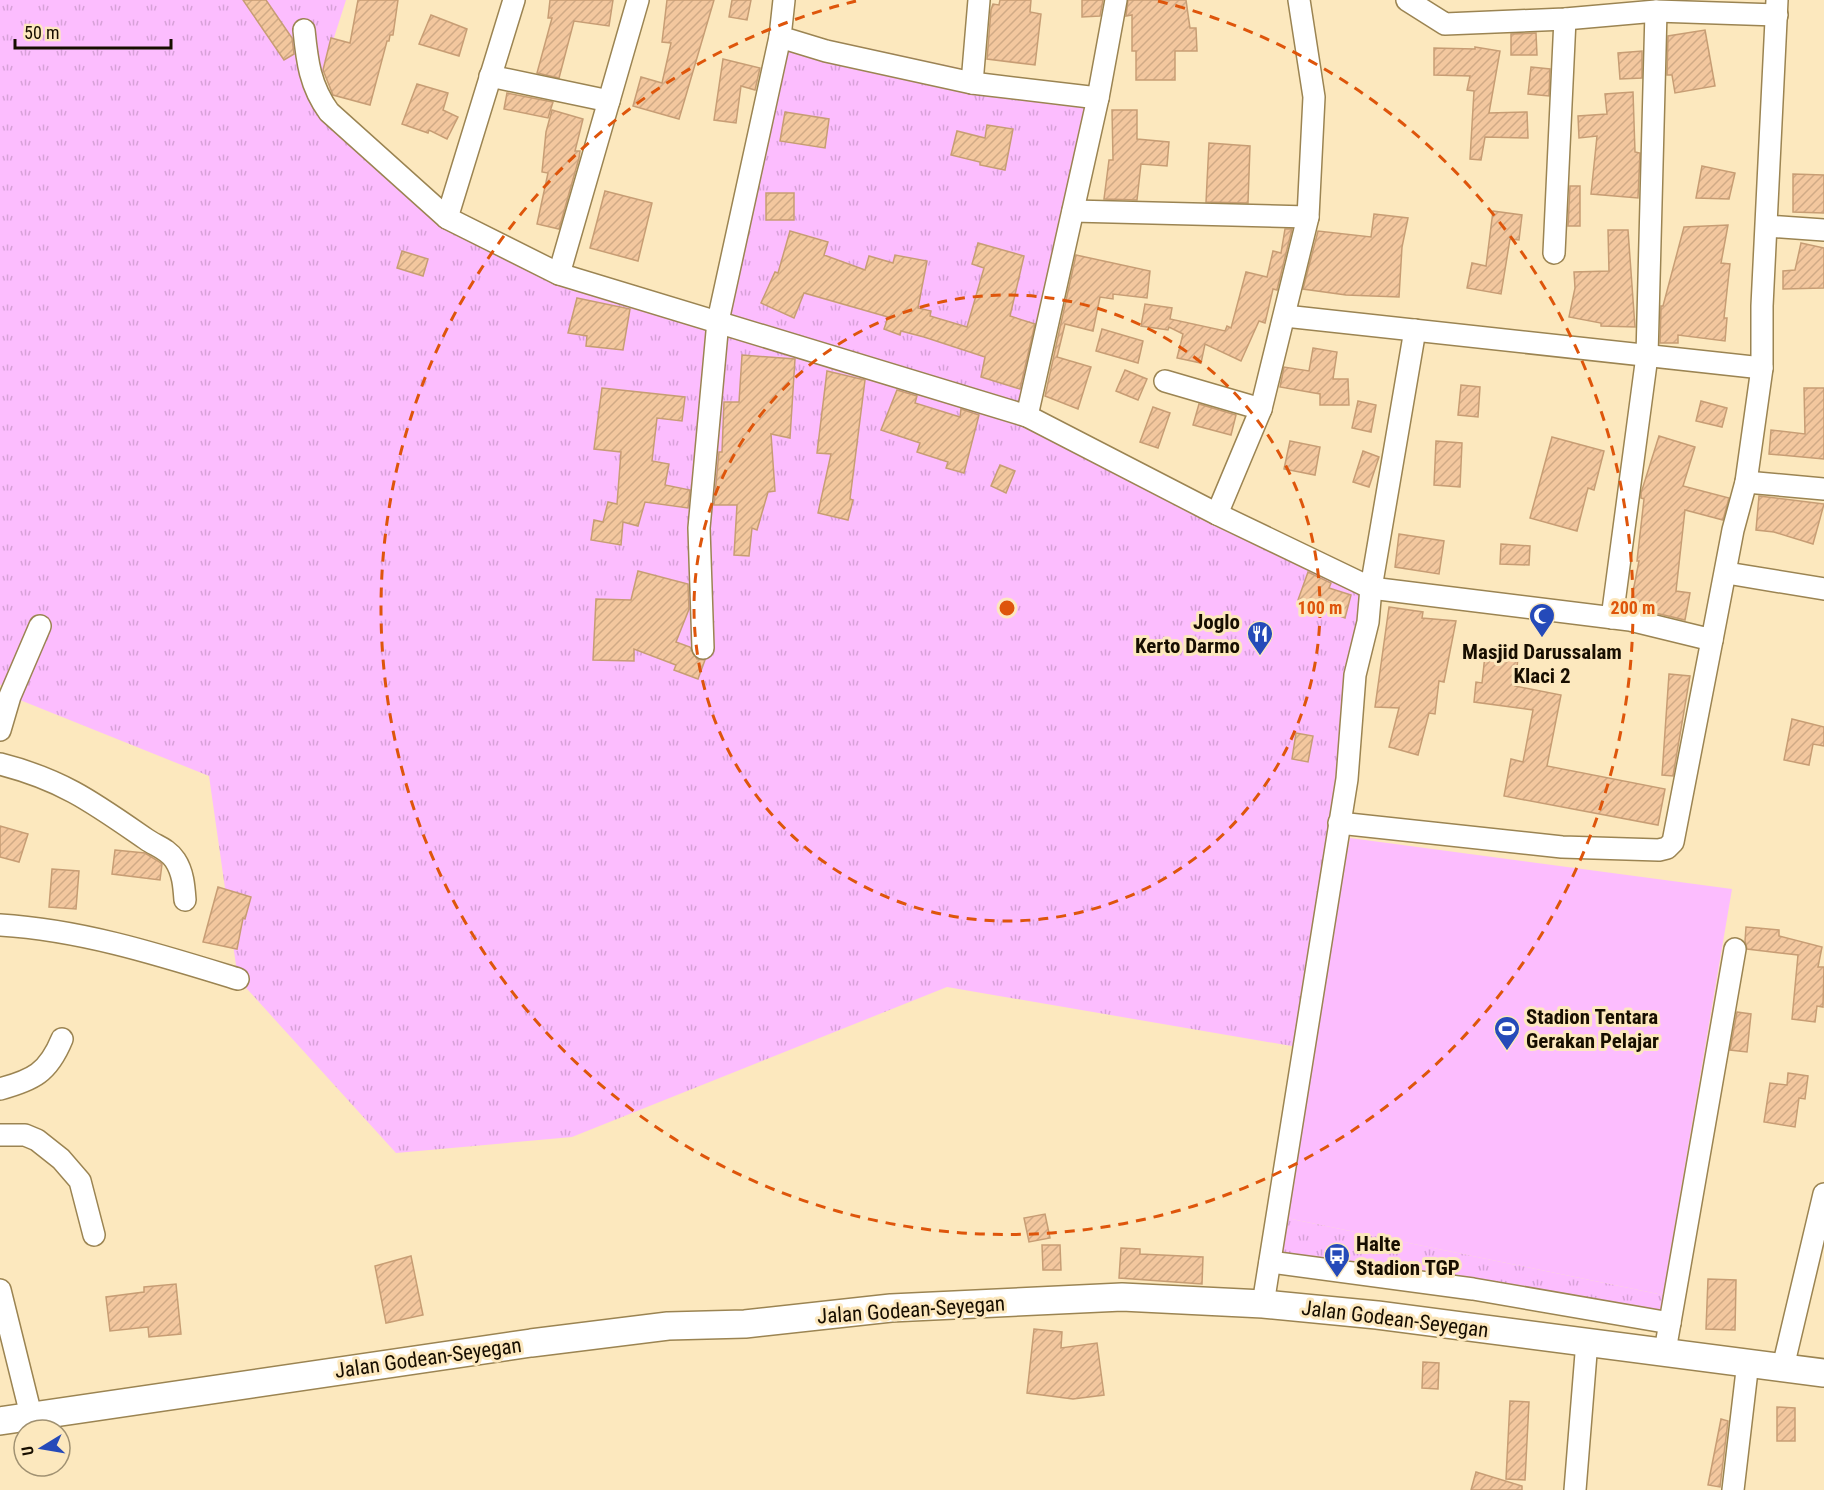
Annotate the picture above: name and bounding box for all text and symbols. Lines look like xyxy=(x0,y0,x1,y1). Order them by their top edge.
scale bar xyxy=(15,12,171,50)
text: 50 m xyxy=(24,22,59,43)
text: 100 m xyxy=(1298,597,1342,618)
text: 200 m xyxy=(1611,597,1655,618)
centre of rings xyxy=(997,598,1017,618)
mosque icon: Masjid Darussalam Klaci 2 xyxy=(1527,601,1557,639)
place label: Joglo Kerto Darmo xyxy=(1135,610,1240,658)
restaurant icon: Joglo Kerto Darmo xyxy=(1245,619,1275,657)
place label: Masjid Darussalam Klaci 2 xyxy=(1462,640,1622,688)
place label: Stadion Tentara Gerakan Pelajar xyxy=(1526,1005,1659,1053)
sports icon: Stadion Tentara Gerakan Pelajar xyxy=(1492,1014,1522,1052)
place label: Halte Stadion TGP xyxy=(1356,1232,1460,1280)
bus stop icon: Halte Stadion TGP xyxy=(1322,1241,1352,1279)
street label: Jalan Godean-Seyegan xyxy=(816,1291,1006,1329)
street label: Jalan Godean-Seyegan xyxy=(1300,1296,1490,1342)
street label: Jalan Godean-Seyegan xyxy=(333,1333,523,1383)
north arrow xyxy=(12,1418,72,1478)
text: U xyxy=(18,1444,38,1457)

